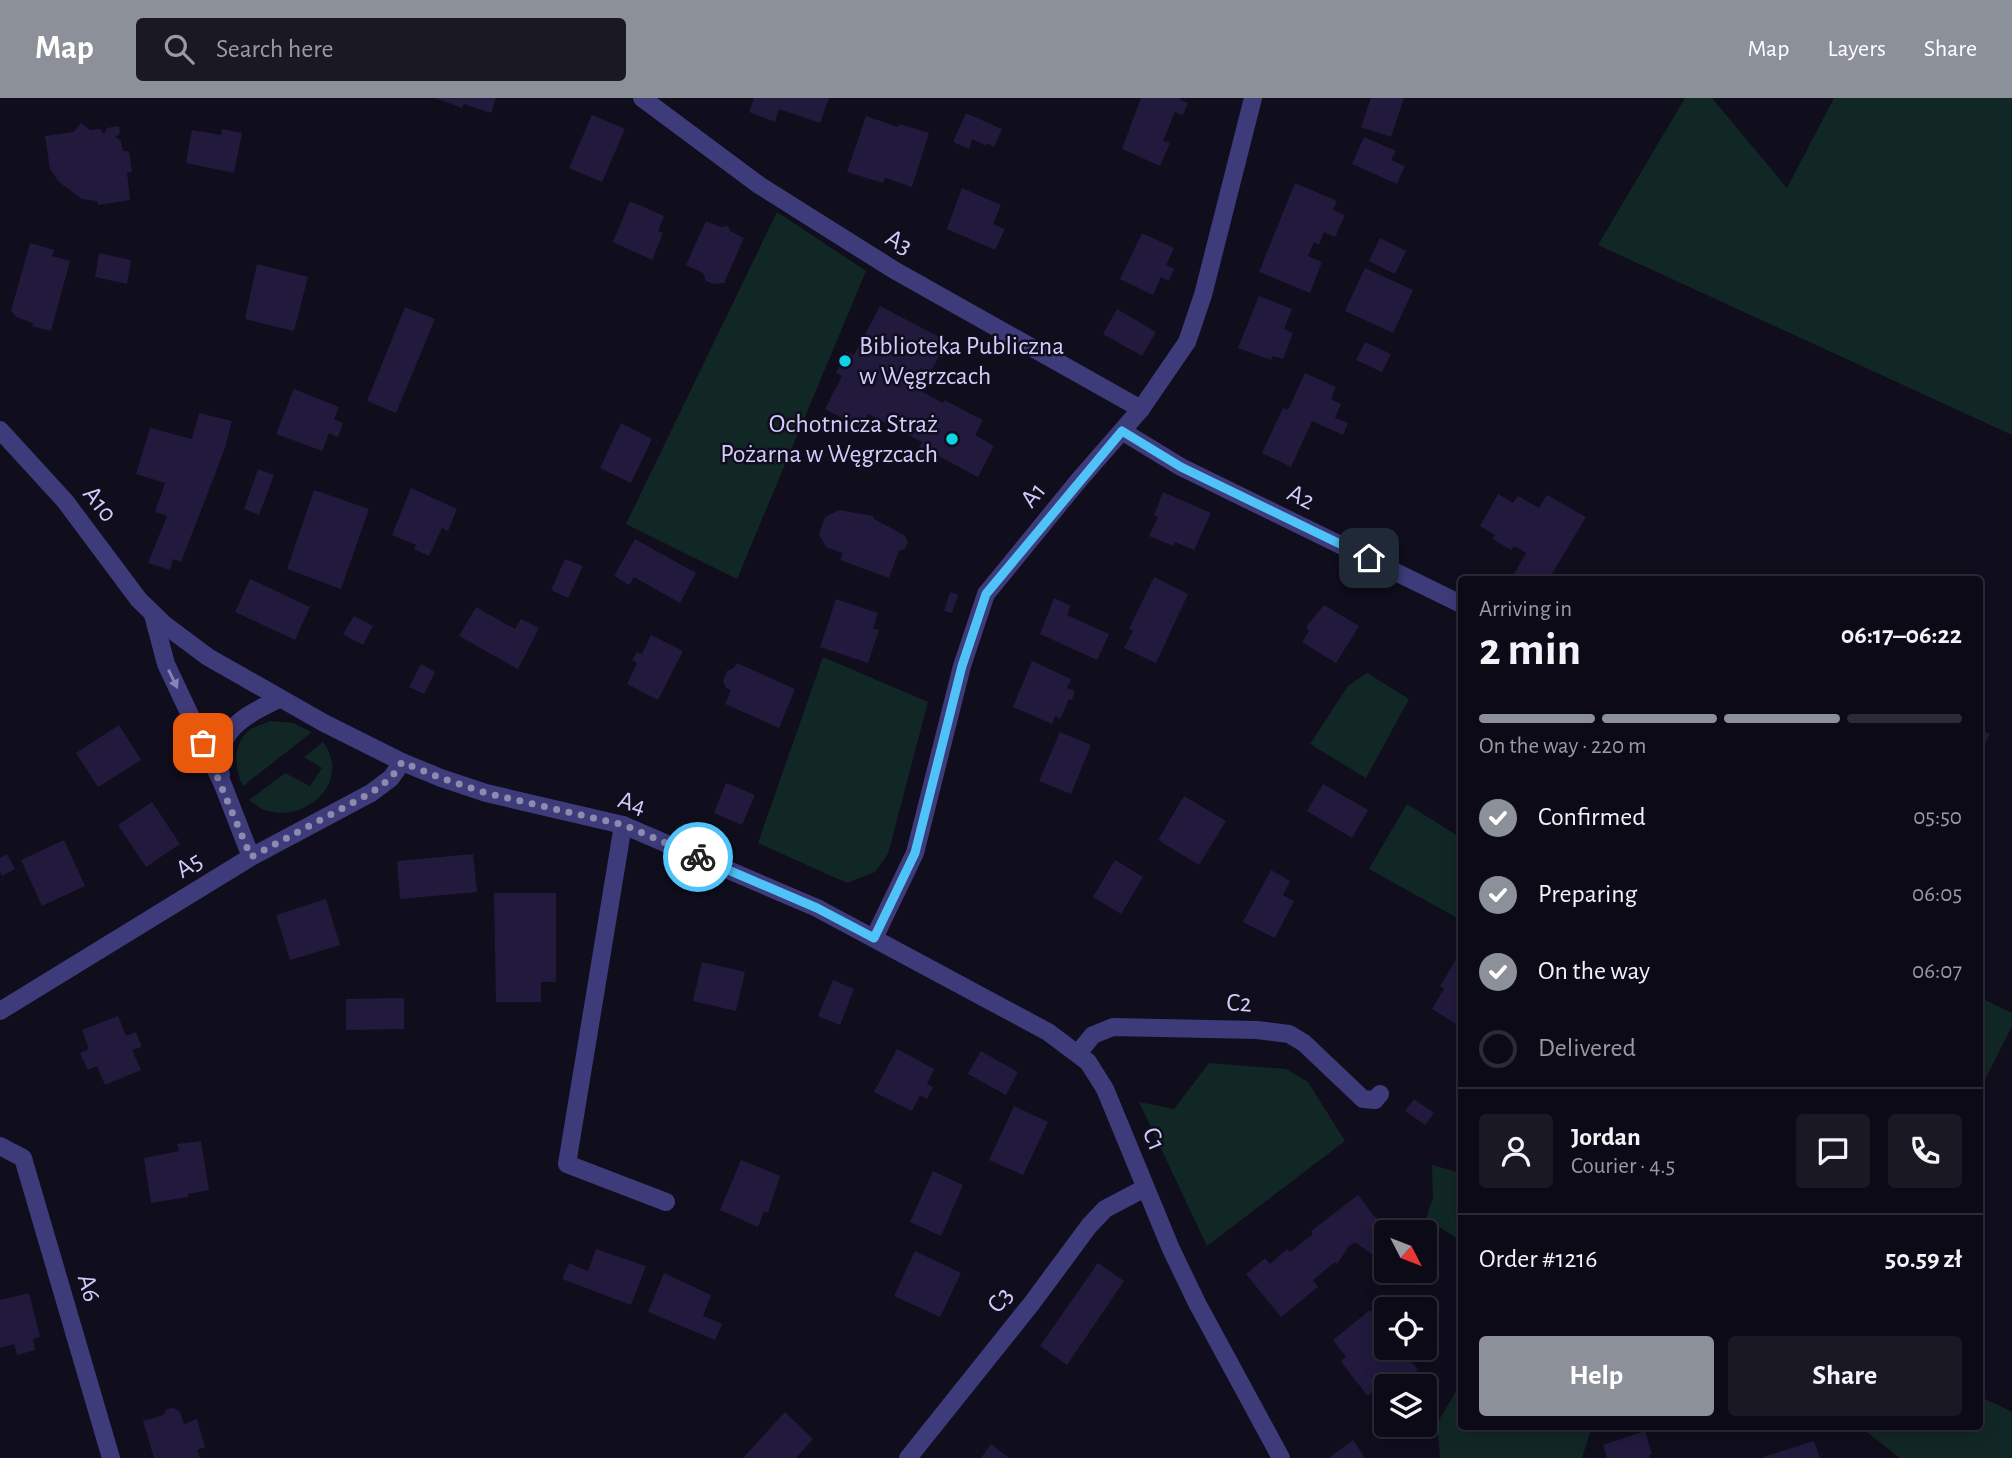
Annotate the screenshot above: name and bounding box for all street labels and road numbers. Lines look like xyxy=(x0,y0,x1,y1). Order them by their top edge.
street label: A3 xyxy=(881,224,917,260)
street label: A1 xyxy=(1015,477,1051,513)
street label: A2 xyxy=(1283,479,1319,515)
street label: A10 xyxy=(78,481,122,527)
street label: A4 xyxy=(615,786,649,820)
street label: A5 xyxy=(171,847,207,883)
street label: C2 xyxy=(1226,989,1253,1017)
street label: C1 xyxy=(1138,1124,1170,1154)
street label: A6 xyxy=(73,1271,105,1305)
street label: C3 xyxy=(982,1282,1018,1318)

